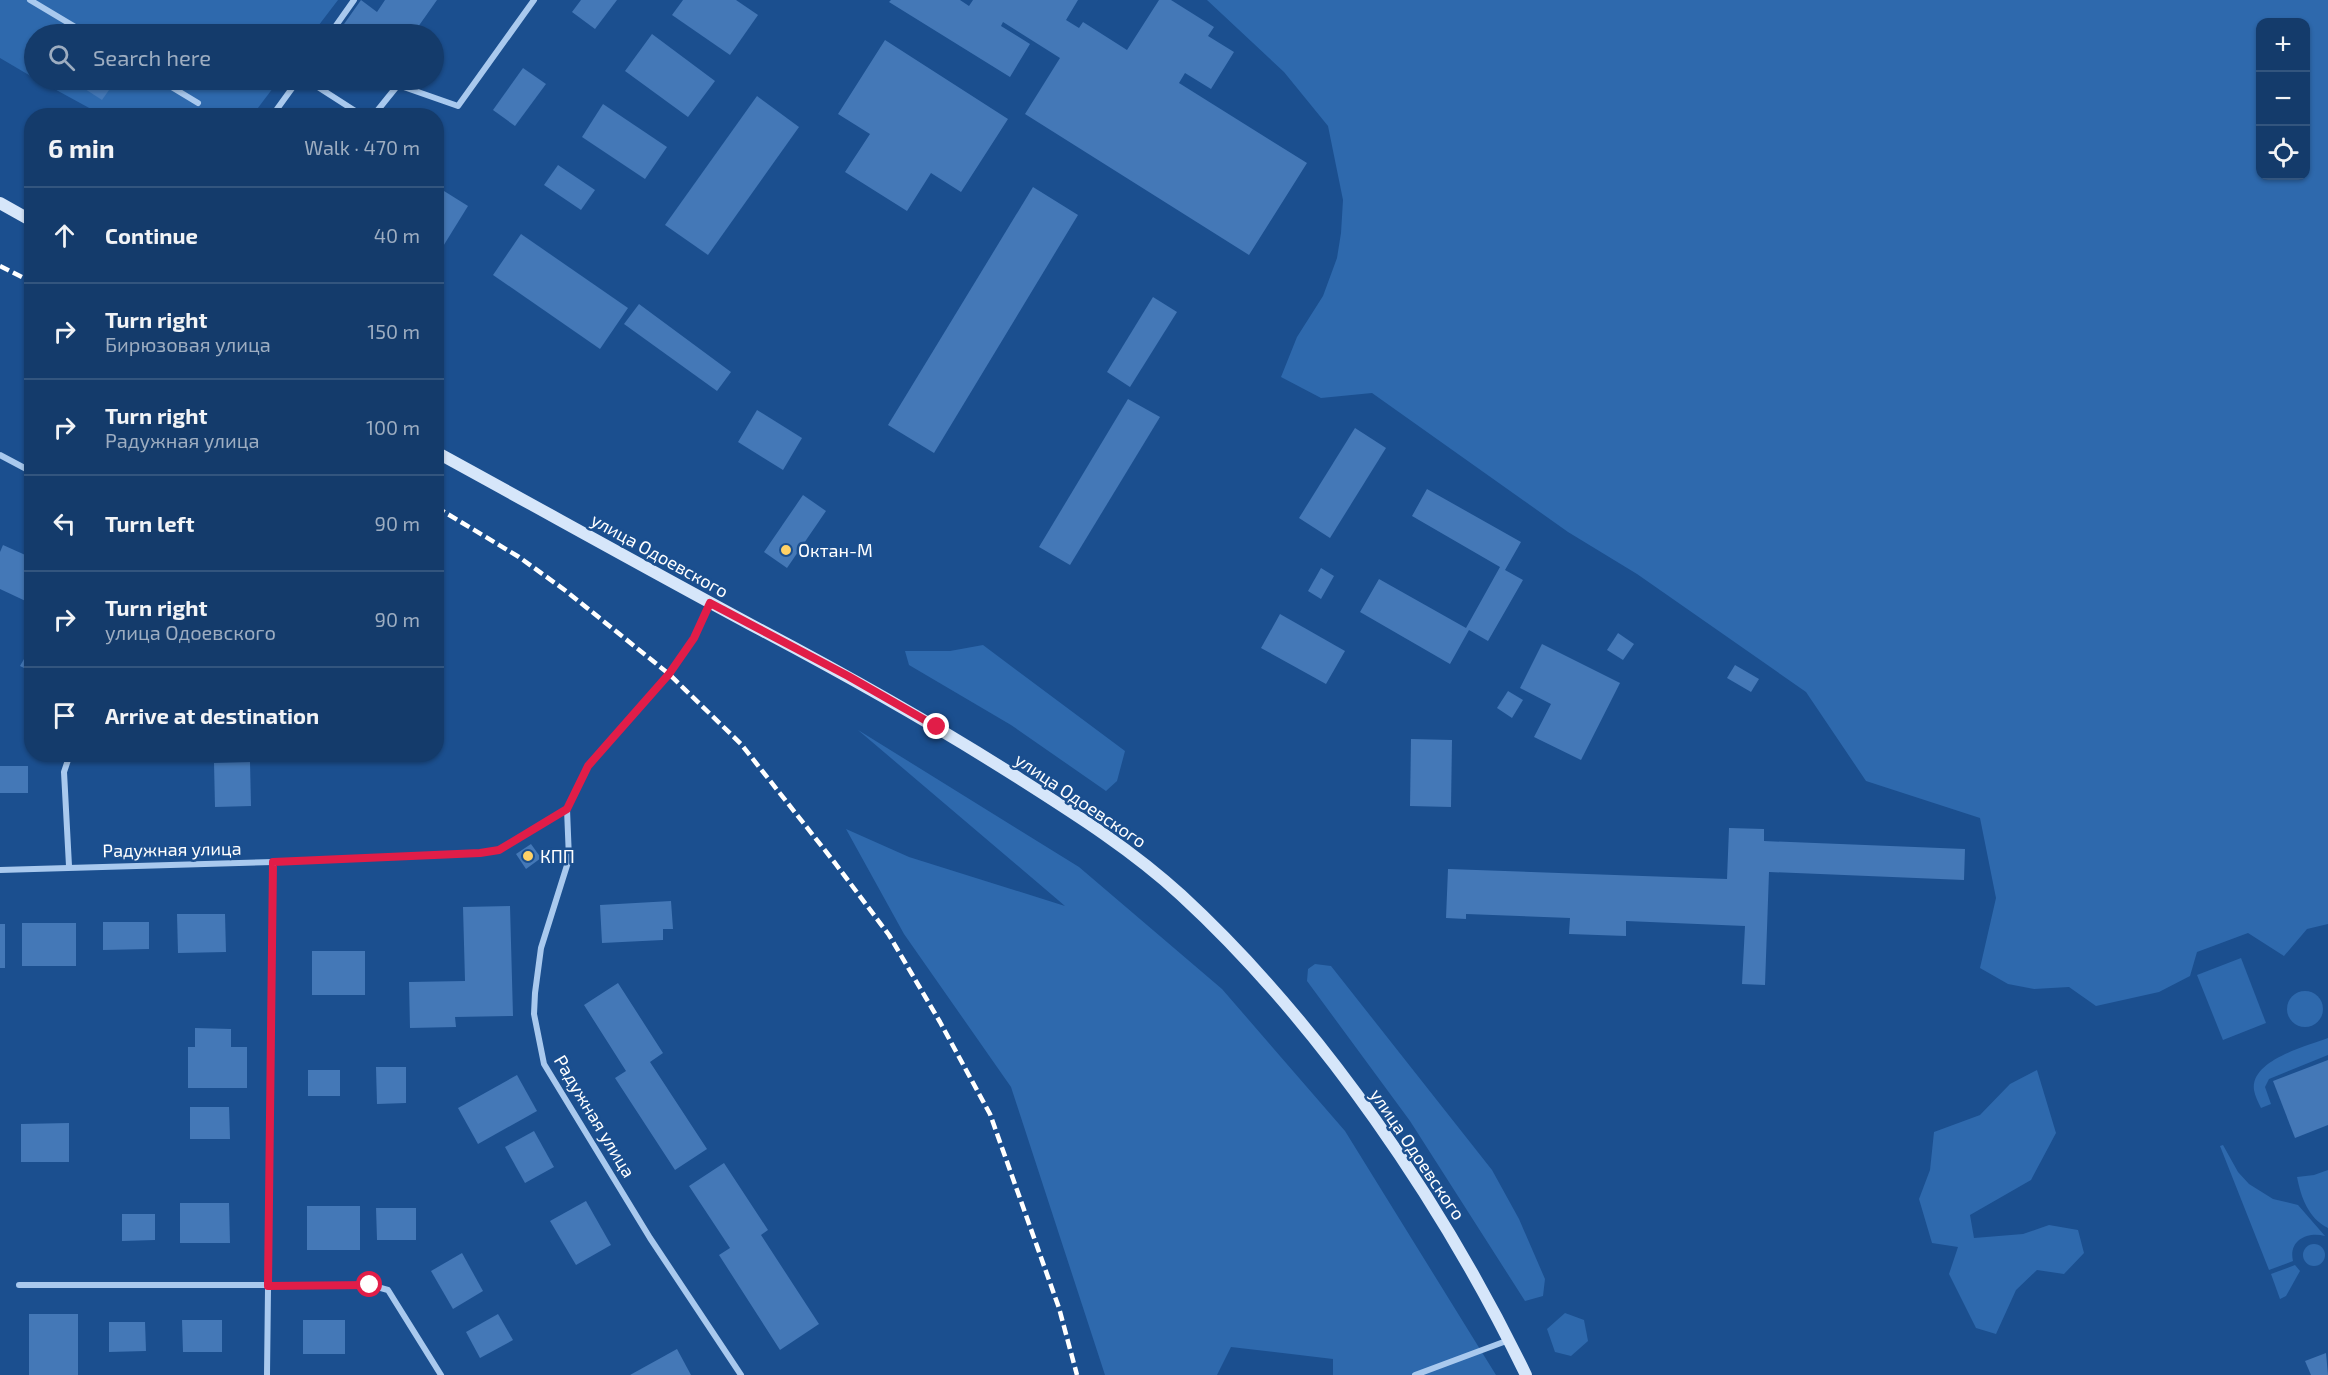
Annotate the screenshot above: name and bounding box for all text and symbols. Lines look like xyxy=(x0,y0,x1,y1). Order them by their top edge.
map controls xyxy=(2256,18,2310,180)
button: + xyxy=(2256,18,2310,72)
search box xyxy=(24,24,444,90)
icon: search xyxy=(45,41,78,74)
text: Search here xyxy=(93,44,211,70)
button: − xyxy=(2256,72,2310,126)
button: locate xyxy=(2256,126,2310,180)
text: 6 min xyxy=(48,132,115,163)
text: Walk · 470 m xyxy=(304,135,420,159)
icon: ahead xyxy=(48,219,81,252)
text: Continue xyxy=(105,222,198,248)
text: 40 m xyxy=(374,223,420,247)
text: Turn right xyxy=(105,306,207,332)
icon: right xyxy=(48,315,81,348)
text: 150 m xyxy=(367,319,420,343)
text: Бирюзовая улица xyxy=(105,332,271,356)
text: Turn right xyxy=(105,402,207,428)
icon: right xyxy=(48,411,81,444)
text: 100 m xyxy=(366,415,420,439)
text: Радужная улица xyxy=(105,428,260,452)
icon: left xyxy=(48,507,81,540)
street label: улица Одоевского xyxy=(587,508,733,602)
text: Turn left xyxy=(105,510,194,536)
text: 90 m xyxy=(375,511,420,535)
place label: Октан-М xyxy=(798,539,873,561)
marker: Октан-М xyxy=(779,543,793,557)
text: Turn right xyxy=(105,594,207,620)
icon: right xyxy=(48,603,81,636)
text: 90 m xyxy=(375,607,420,631)
text: улица Одоевского xyxy=(105,620,276,644)
icon: arrive xyxy=(48,699,81,732)
text: Arrive at destination xyxy=(105,702,319,728)
route end xyxy=(923,713,949,739)
street label: улица Одоевского xyxy=(1011,748,1151,852)
street label: Радужная улица xyxy=(102,837,242,861)
place label: КПП xyxy=(540,845,575,867)
marker: КПП xyxy=(521,849,535,863)
street label: Радужная улица xyxy=(550,1051,640,1181)
street label: улица Одоевского xyxy=(1366,1084,1470,1224)
route start xyxy=(356,1271,382,1297)

